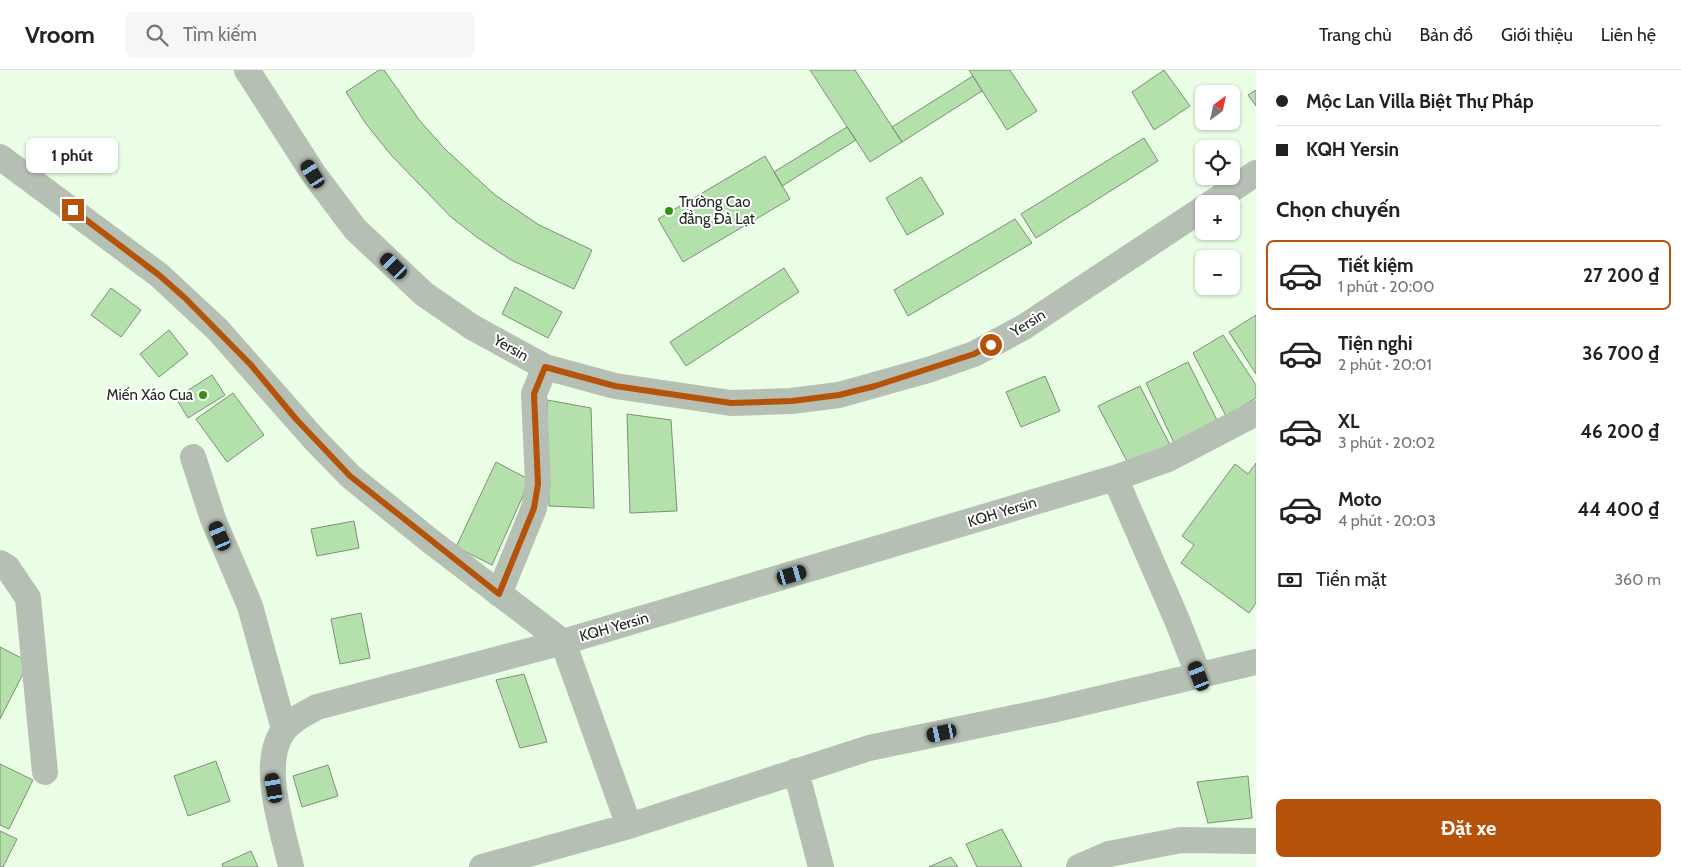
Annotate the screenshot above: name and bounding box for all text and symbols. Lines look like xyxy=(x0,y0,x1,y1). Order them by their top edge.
search box xyxy=(125,12,475,57)
text: Vroom xyxy=(25,20,95,49)
icon: search xyxy=(143,21,171,49)
text: Tìm kiếm xyxy=(183,23,257,46)
text: Trang chủ xyxy=(1319,24,1392,46)
text: Bản đồ xyxy=(1420,24,1473,46)
text: Giới thiệu xyxy=(1501,24,1573,46)
text: Liên hệ xyxy=(1601,24,1656,46)
north arrow xyxy=(1195,85,1240,130)
map controls xyxy=(1195,85,1240,295)
text: Mộc Lan Villa Biệt Thự Pháp xyxy=(1306,90,1534,113)
callout: 1 phút xyxy=(27,138,119,172)
text: KQH Yersin xyxy=(1306,138,1399,161)
button: locate xyxy=(1195,140,1240,185)
text: 1 phút xyxy=(51,146,93,165)
car xyxy=(298,157,327,191)
place label: Trường Cao đẳng Đà Lạt xyxy=(679,193,755,228)
button: + xyxy=(1195,195,1240,240)
text: Chọn chuyến xyxy=(1276,196,1400,223)
route end xyxy=(62,199,84,221)
marker: Trường Cao đẳng Đà Lạt xyxy=(663,205,675,217)
car xyxy=(377,250,410,282)
button: − xyxy=(1195,250,1240,295)
icon: car xyxy=(1278,253,1323,298)
text: Tiết kiệm xyxy=(1338,254,1414,277)
text: 27 200 ₫ xyxy=(1583,264,1659,287)
text: 1 phút · 20:00 xyxy=(1338,277,1434,296)
street label: Yersin xyxy=(1007,305,1049,341)
street label: Yersin xyxy=(489,331,532,365)
icon: car xyxy=(1278,331,1323,376)
text: Tiện nghi xyxy=(1338,332,1413,355)
route start xyxy=(980,334,1002,356)
text: 36 700 ₫ xyxy=(1582,342,1659,365)
text: 2 phút · 20:01 xyxy=(1338,355,1432,374)
place label: Miến Xáo Cua xyxy=(107,386,194,404)
marker: Miến Xáo Cua xyxy=(197,389,209,401)
icon: car xyxy=(1278,409,1323,454)
text: XL xyxy=(1338,410,1359,433)
text: 46 200 ₫ xyxy=(1580,420,1659,443)
text: 3 phút · 20:02 xyxy=(1338,433,1435,452)
icon: car xyxy=(1278,487,1323,532)
text: Moto xyxy=(1338,488,1382,511)
street label: KQH Yersin xyxy=(965,493,1039,531)
text: 44 400 ₫ xyxy=(1577,498,1659,521)
text: 4 phút · 20:03 xyxy=(1338,511,1436,530)
car xyxy=(207,519,232,553)
car xyxy=(775,564,808,586)
icon: cash xyxy=(1276,566,1304,594)
text: Tiền mặt xyxy=(1316,568,1387,591)
text: 360 m xyxy=(1614,570,1661,589)
street label: KQH Yersin xyxy=(577,609,651,645)
car xyxy=(1186,659,1211,693)
car xyxy=(925,723,958,743)
car xyxy=(264,772,283,804)
button: Đặt xe xyxy=(1276,799,1661,857)

